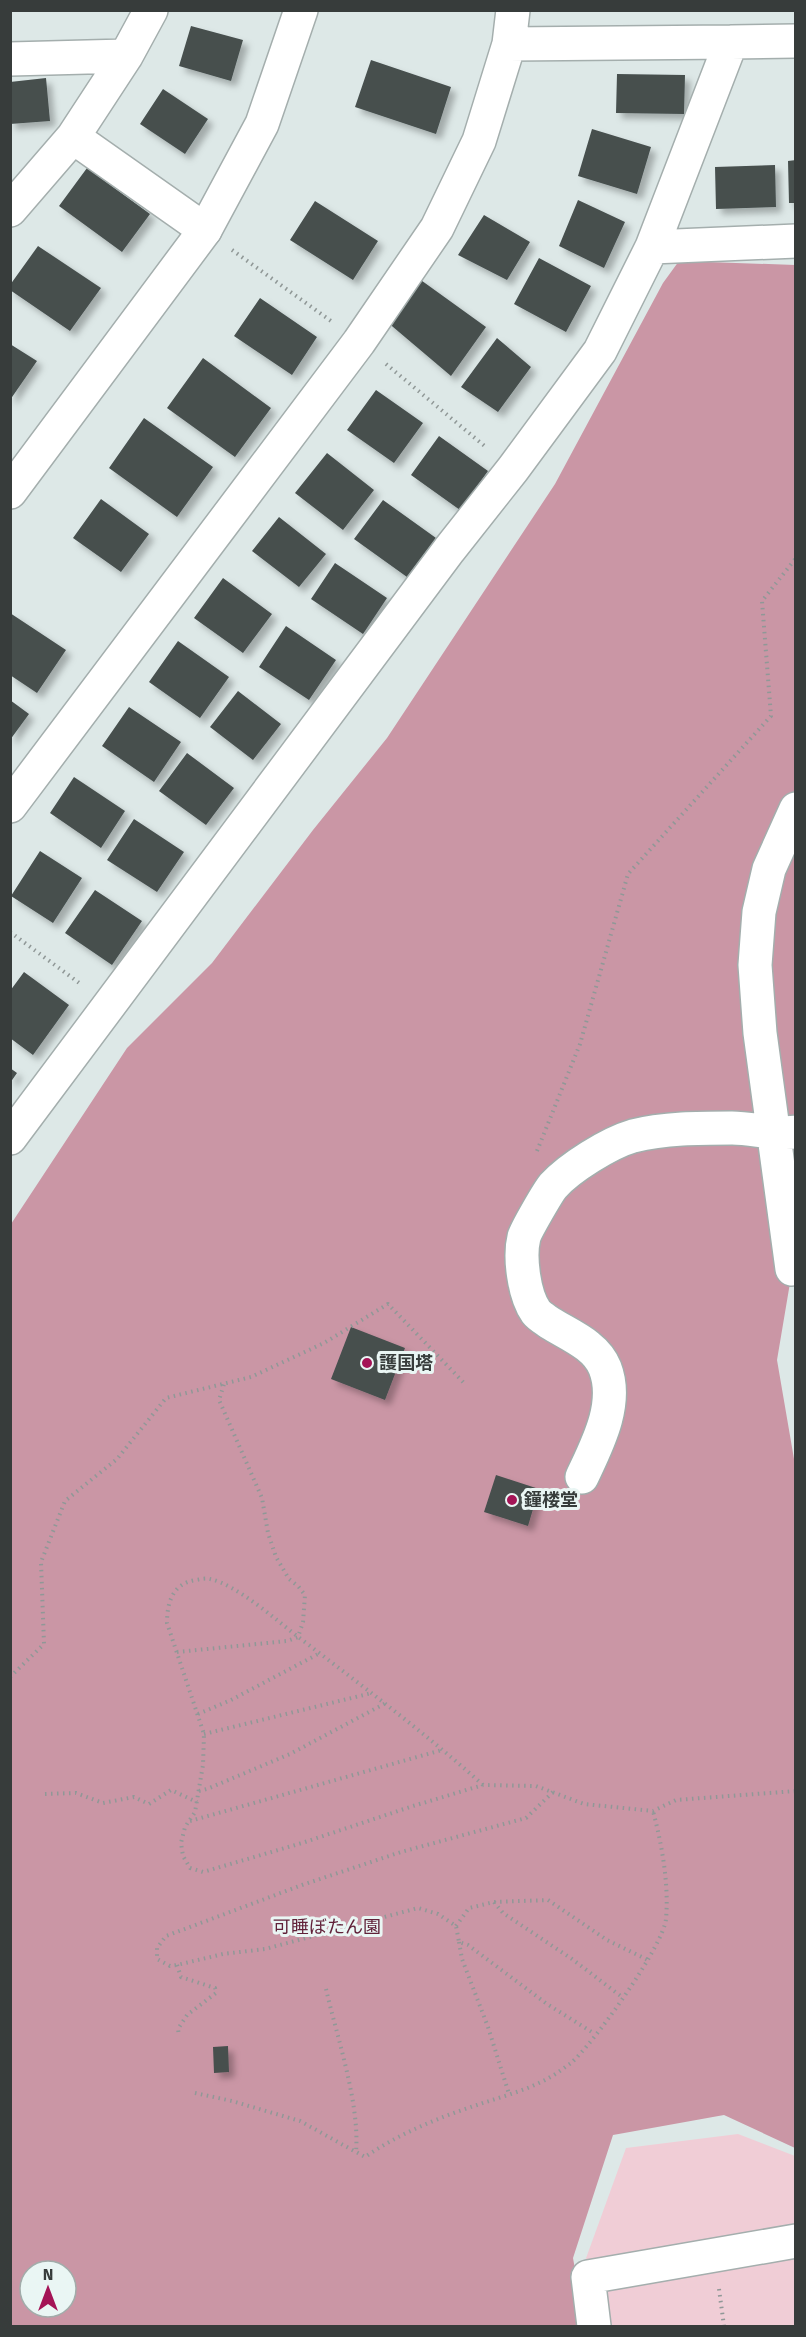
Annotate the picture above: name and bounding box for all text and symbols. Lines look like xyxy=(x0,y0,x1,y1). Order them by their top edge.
place label: 護国塔 xyxy=(379,1352,433,1374)
marker: 護国塔 xyxy=(360,1356,374,1370)
place label: 鐘楼堂 xyxy=(523,1489,578,1511)
marker: 鐘楼堂 xyxy=(505,1493,519,1507)
park label: 可睡ぼたん園 xyxy=(273,1916,381,1938)
north arrow xyxy=(18,2259,78,2319)
text: N xyxy=(43,2265,53,2284)

